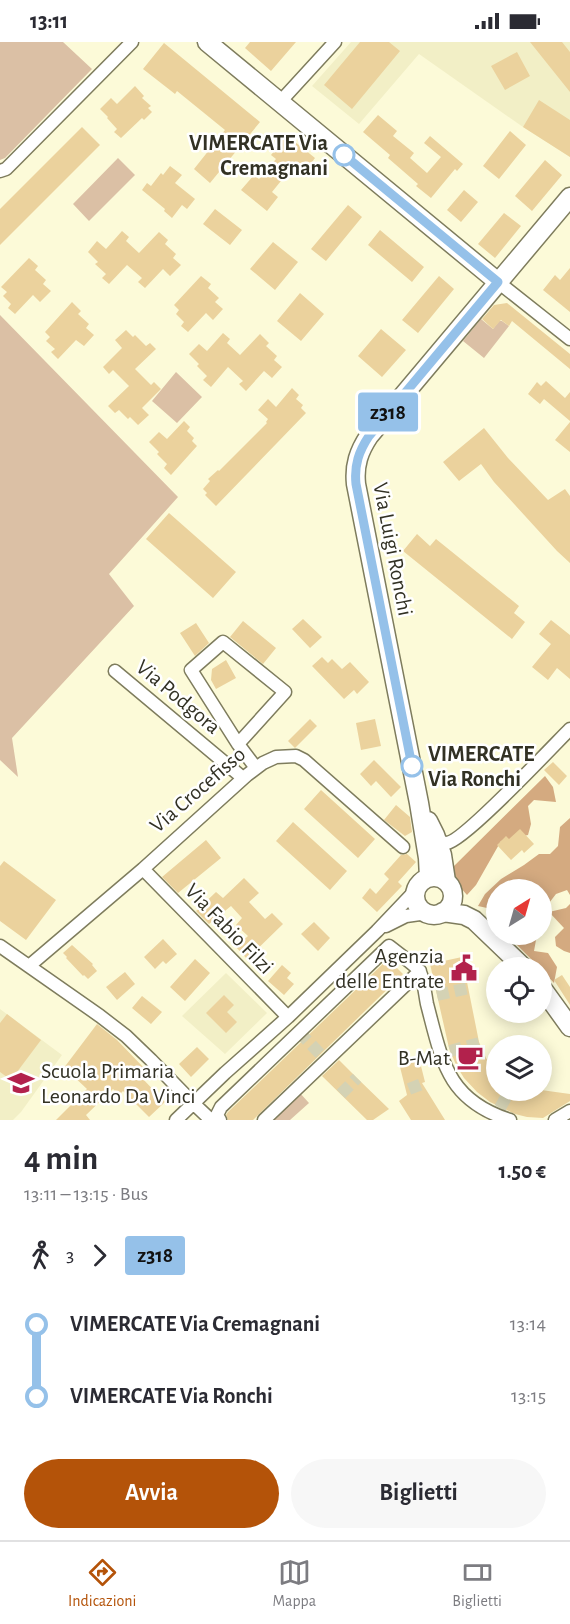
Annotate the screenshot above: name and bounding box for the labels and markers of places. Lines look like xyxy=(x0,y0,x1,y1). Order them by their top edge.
place label: VIMERCATE Via Cremagnani xyxy=(189,132,328,179)
marker: VIMERCATE Via Cremagnani xyxy=(333,144,355,166)
place label: VIMERCATE Via Ronchi xyxy=(428,743,534,790)
marker: VIMERCATE Via Ronchi xyxy=(401,755,423,777)
place label: Agenzia delle Entrate xyxy=(335,945,444,992)
public building icon: Agenzia delle Entrate xyxy=(449,953,479,983)
cafe icon: B-Mat xyxy=(455,1042,485,1072)
place label: B-Mat xyxy=(398,1047,450,1069)
place label: Scuola Primaria Leonardo Da Vinci xyxy=(41,1060,196,1107)
school or university icon: Scuola Primaria Leonardo Da Vinci xyxy=(6,1068,36,1098)

